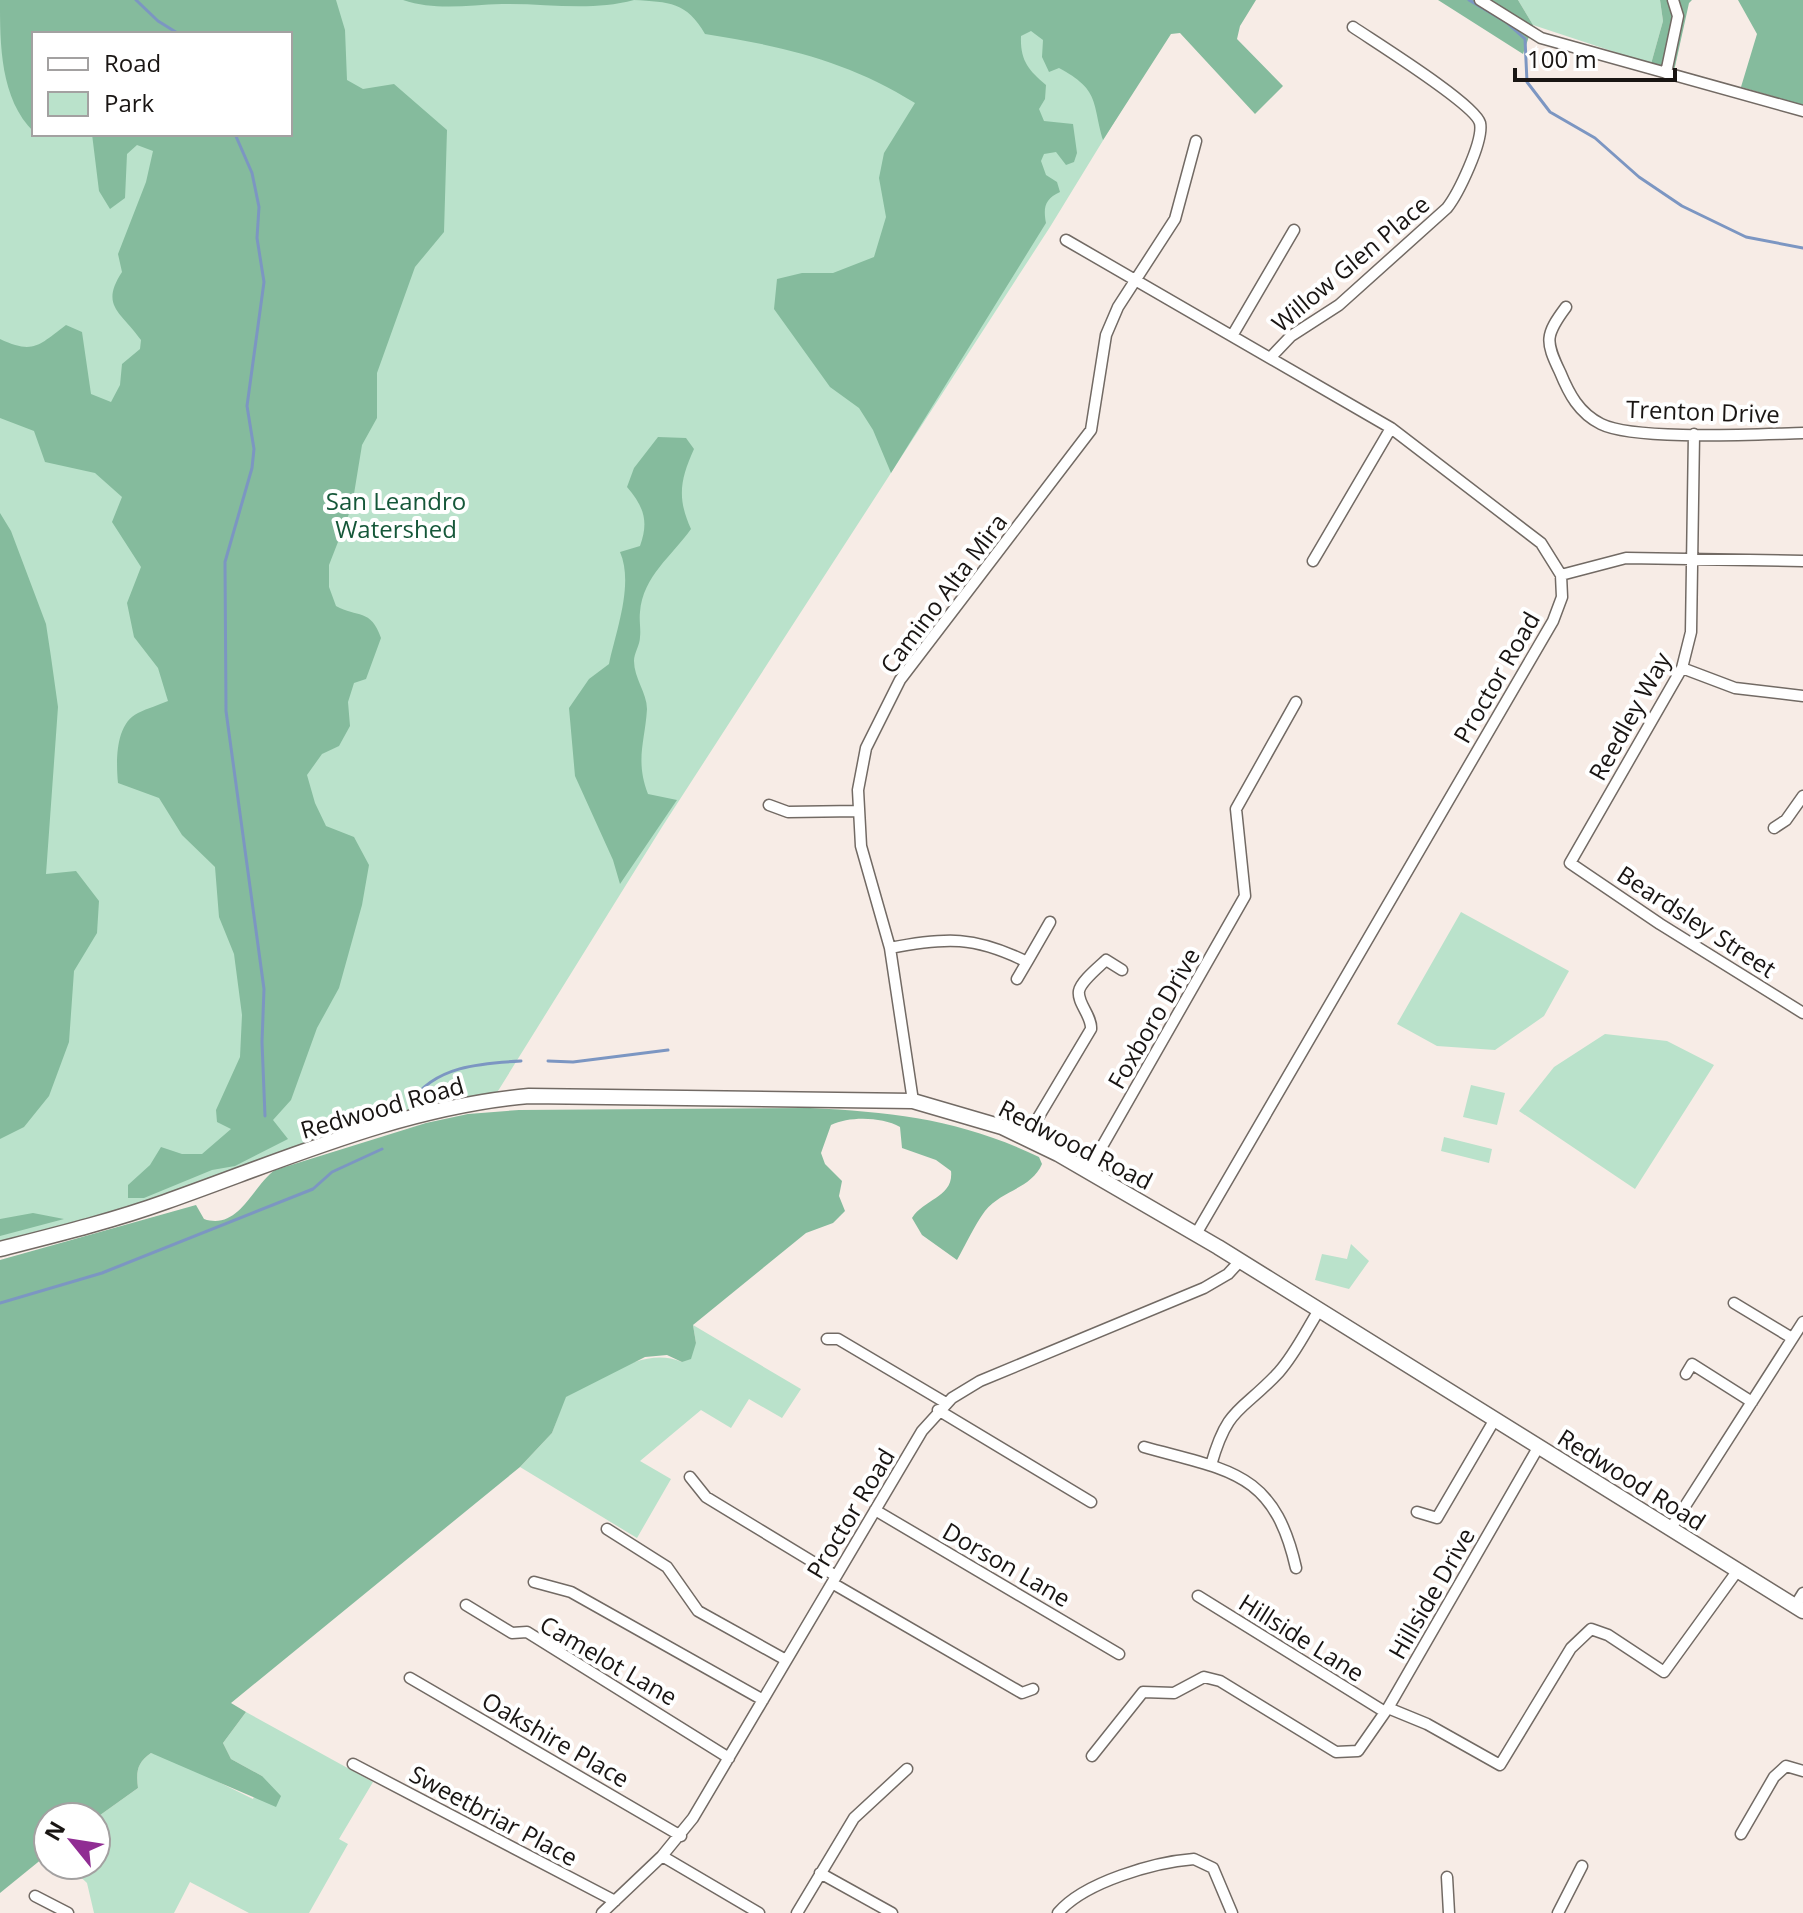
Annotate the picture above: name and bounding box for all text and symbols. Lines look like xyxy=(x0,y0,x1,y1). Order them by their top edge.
legend xyxy=(32,32,292,136)
scale bar xyxy=(1515,32,1675,82)
text: 100 m xyxy=(1527,42,1597,75)
text: Road xyxy=(104,46,161,79)
text: Park xyxy=(104,86,155,119)
street label: Willow Glen Place xyxy=(1264,187,1436,339)
street label: Trenton Drive xyxy=(1626,392,1780,430)
park label: San Leandro Watershed xyxy=(326,484,466,545)
street label: Camino Alta Mira xyxy=(872,506,1014,680)
street label: Proctor Road xyxy=(1445,605,1547,749)
street label: Reedley Way xyxy=(1580,645,1678,786)
street label: Beardsley Street xyxy=(1611,857,1783,985)
street label: Foxboro Drive xyxy=(1099,941,1207,1095)
street label: Redwood Road xyxy=(296,1068,468,1146)
street label: Redwood Road xyxy=(993,1091,1159,1197)
street label: Redwood Road xyxy=(1552,1420,1712,1538)
street label: Proctor Road xyxy=(798,1442,902,1584)
street label: Dorson Lane xyxy=(937,1514,1077,1614)
street label: Hillside Drive xyxy=(1380,1521,1482,1665)
street label: Hillside Lane xyxy=(1233,1585,1371,1689)
street label: Camelot Lane xyxy=(534,1607,684,1713)
street label: Oakshire Place xyxy=(476,1683,636,1795)
street label: Sweetbriar Place xyxy=(404,1757,584,1873)
north arrow xyxy=(32,1801,112,1881)
text: N xyxy=(36,1815,71,1846)

